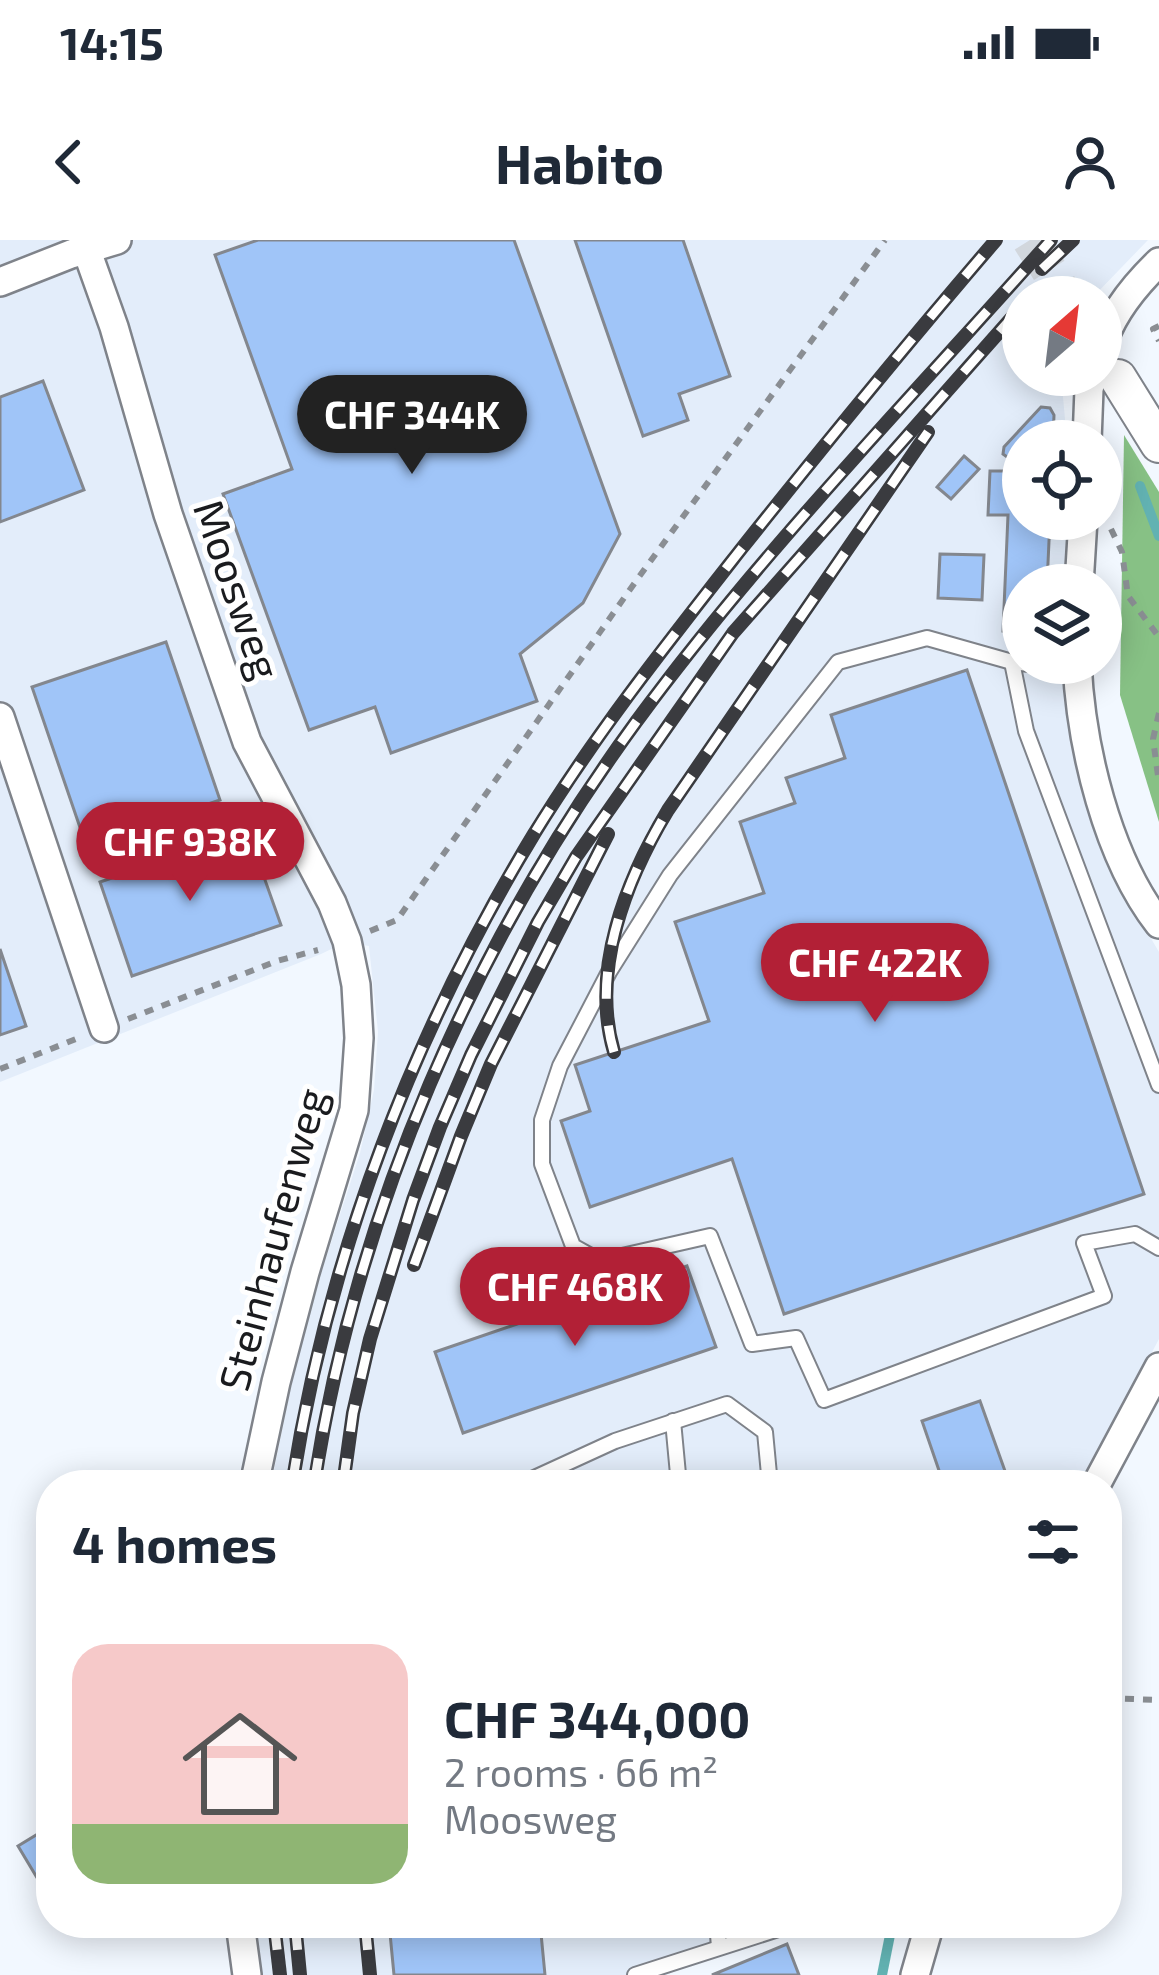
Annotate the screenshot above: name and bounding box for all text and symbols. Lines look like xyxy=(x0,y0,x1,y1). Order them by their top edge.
text: 14:15 xyxy=(60,15,164,69)
icon: back xyxy=(36,129,102,195)
icon: person xyxy=(1057,129,1123,195)
text: Habito xyxy=(495,130,664,195)
north arrow xyxy=(1002,276,1122,396)
map controls xyxy=(1002,276,1122,684)
pin: CHF 344K xyxy=(288,375,536,477)
text: CHF 344K xyxy=(324,390,500,437)
button: locate xyxy=(1002,420,1122,540)
street label: Moosweg xyxy=(185,493,293,685)
button: layers xyxy=(1002,564,1122,684)
pin: CHF 938K xyxy=(66,802,314,904)
text: CHF 938K xyxy=(103,817,277,864)
pin: CHF 422K xyxy=(751,923,999,1025)
text: CHF 422K xyxy=(788,938,962,985)
street label: Steinhaufenweg xyxy=(207,1082,335,1396)
pin: CHF 468K xyxy=(451,1247,699,1349)
text: CHF 468K xyxy=(487,1262,663,1309)
icon: filters xyxy=(1020,1509,1086,1575)
text: 4 homes xyxy=(72,1512,277,1573)
text: CHF 344,000 xyxy=(444,1687,751,1748)
icon: home xyxy=(168,1692,312,1836)
text: 2 rooms · 66 m² xyxy=(444,1748,718,1795)
text: Moosweg xyxy=(444,1795,617,1842)

